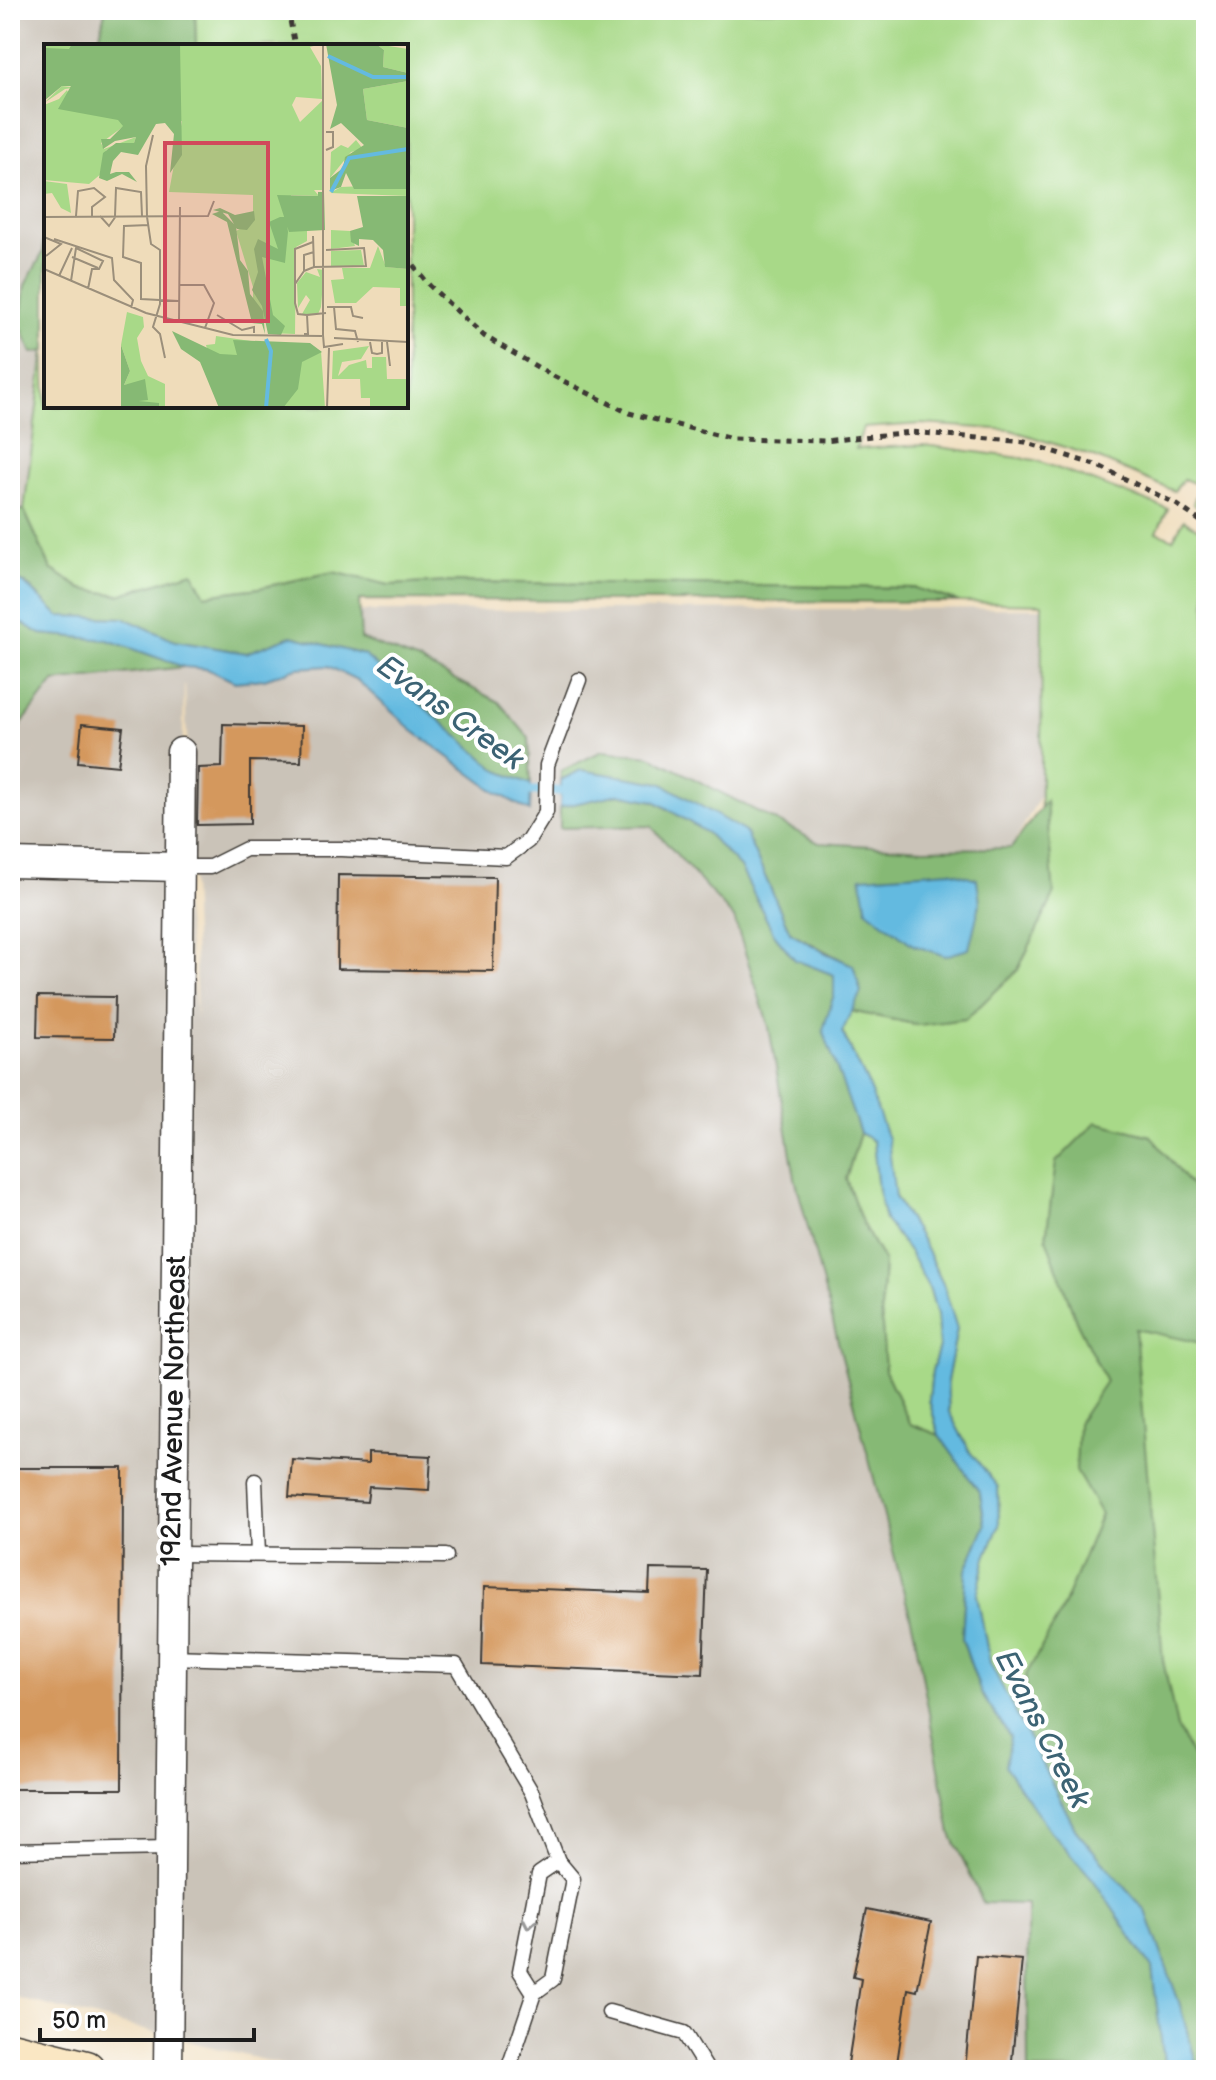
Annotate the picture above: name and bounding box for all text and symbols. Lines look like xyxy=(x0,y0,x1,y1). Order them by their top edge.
inset map xyxy=(44,44,408,408)
water label: Evans Creek xyxy=(370,648,531,779)
street label: 192nd Avenue Northeast xyxy=(155,1255,193,1567)
water label: Evans Creek xyxy=(987,1644,1098,1815)
one-way arrow xyxy=(522,1917,539,1930)
scale bar xyxy=(40,1992,254,2042)
text: 50 m xyxy=(52,2006,106,2035)

